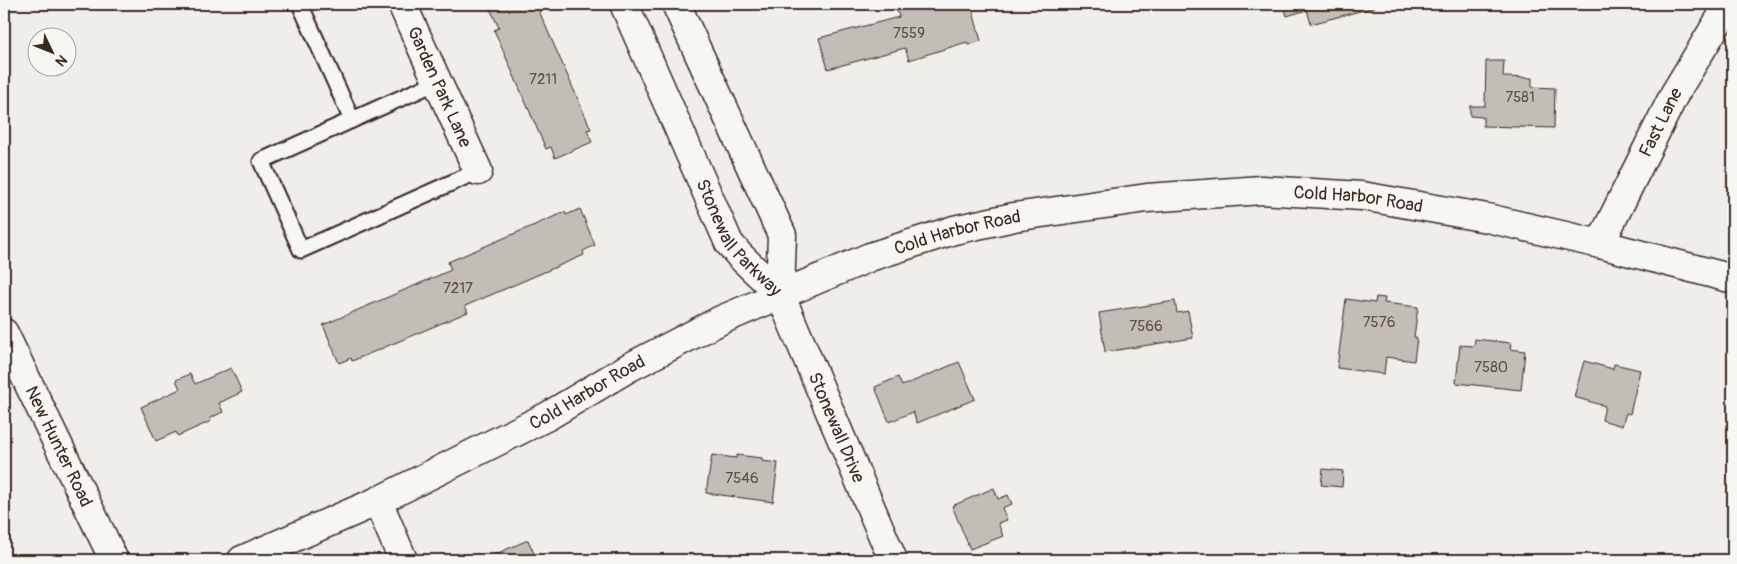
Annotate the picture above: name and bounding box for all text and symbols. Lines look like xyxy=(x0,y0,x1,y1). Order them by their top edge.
street label: Garden Park Lane xyxy=(402,23,477,151)
house number: 7559 xyxy=(893,24,925,43)
north arrow xyxy=(28,28,78,78)
text: N xyxy=(52,51,71,70)
house number: 7211 xyxy=(529,70,557,89)
street label: Fast Lane xyxy=(1634,83,1687,161)
house number: 7581 xyxy=(1505,88,1535,107)
street label: Stonewall Parkway xyxy=(691,176,787,301)
street label: Cold Harbor Road xyxy=(1293,180,1425,218)
street label: Cold Harbor Road xyxy=(891,205,1022,260)
house number: 7217 xyxy=(443,279,473,298)
house number: 7576 xyxy=(1363,313,1395,332)
house number: 7566 xyxy=(1129,317,1163,336)
street label: Cold Harbor Road xyxy=(525,350,649,435)
house number: 7580 xyxy=(1474,358,1508,377)
street label: Stonewall Drive xyxy=(803,369,870,486)
street label: New Hunter Road xyxy=(20,382,98,511)
house number: 7546 xyxy=(725,469,759,488)

